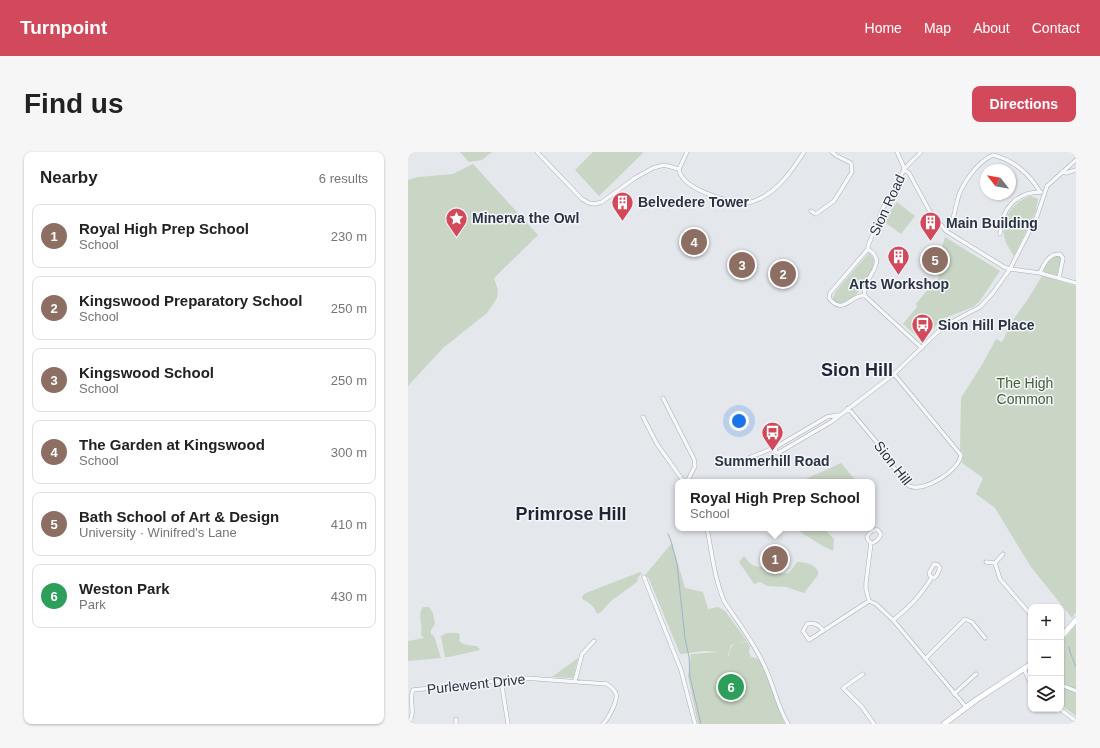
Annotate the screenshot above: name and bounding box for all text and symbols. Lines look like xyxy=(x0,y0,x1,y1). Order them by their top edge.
text: Turnpoint xyxy=(20,17,107,38)
text: Home xyxy=(865,20,902,36)
text: Map xyxy=(924,20,951,36)
text: About xyxy=(973,20,1010,36)
text: Contact xyxy=(1032,20,1080,36)
button: Directions xyxy=(972,86,1076,122)
text: Find us xyxy=(24,88,124,119)
north arrow xyxy=(980,164,1016,200)
text: Nearby xyxy=(40,168,98,187)
text: 6 results xyxy=(319,171,368,186)
street label: Sion Road xyxy=(866,172,908,238)
building icon: Belvedere Tower xyxy=(609,189,635,222)
place label: Belvedere Tower xyxy=(638,194,750,210)
place icon: Minerva the Owl xyxy=(444,205,470,238)
place label: Minerva the Owl xyxy=(472,210,579,226)
building icon: Main Building xyxy=(917,210,943,243)
place label: Main Building xyxy=(946,215,1038,231)
text: Royal High Prep School xyxy=(79,220,249,237)
pin: 4 xyxy=(681,227,707,257)
text: 1 xyxy=(50,229,58,244)
text: 230 m xyxy=(331,229,367,244)
text: School xyxy=(79,237,119,252)
building icon: Arts Workshop xyxy=(886,243,912,276)
pin: 5 xyxy=(922,245,948,275)
pin: 3 xyxy=(729,250,755,280)
pin: 2 xyxy=(770,259,796,289)
place label: Arts Workshop xyxy=(849,276,949,292)
text: Kingswood Preparatory School xyxy=(79,292,302,309)
text: 2 xyxy=(50,301,58,316)
text: 250 m xyxy=(331,301,367,316)
text: School xyxy=(79,309,119,324)
bus stop icon: Sion Hill Place xyxy=(910,312,936,345)
place label: Sion Hill Place xyxy=(938,317,1035,333)
district label: Sion Hill xyxy=(821,360,893,380)
text: Kingswood School xyxy=(79,364,214,381)
text: 3 xyxy=(50,373,58,388)
text: 250 m xyxy=(331,373,367,388)
park label: The High Common xyxy=(997,375,1053,407)
text: School xyxy=(79,381,119,396)
your location xyxy=(729,411,749,431)
bus stop icon: Summerhill Road xyxy=(759,420,785,453)
text: The Garden at Kingswood xyxy=(79,436,265,453)
street label: Sion Hill xyxy=(871,438,915,488)
text: 4 xyxy=(50,445,58,460)
text: 300 m xyxy=(331,445,367,460)
text: School xyxy=(79,453,119,468)
place label: Summerhill Road xyxy=(714,453,830,469)
popup xyxy=(675,479,875,531)
text: Royal High Prep School xyxy=(690,489,860,506)
district label: Primrose Hill xyxy=(515,504,627,524)
text: School xyxy=(690,506,730,521)
text: Bath School of Art & Design xyxy=(79,508,279,525)
text: 5 xyxy=(50,517,58,532)
text: 410 m xyxy=(331,517,367,532)
text: University · Winifred's Lane xyxy=(79,525,237,540)
pin: 1 xyxy=(762,544,788,574)
text: Weston Park xyxy=(79,580,170,597)
text: 6 xyxy=(50,589,58,604)
text: 430 m xyxy=(331,589,367,604)
text: Park xyxy=(79,597,106,612)
map controls xyxy=(1028,604,1064,712)
button: + xyxy=(1028,604,1064,640)
button: − xyxy=(1028,640,1064,676)
street label: Purlewent Drive xyxy=(426,671,526,697)
pin: 6 xyxy=(718,672,744,702)
button: layers xyxy=(1028,676,1064,712)

